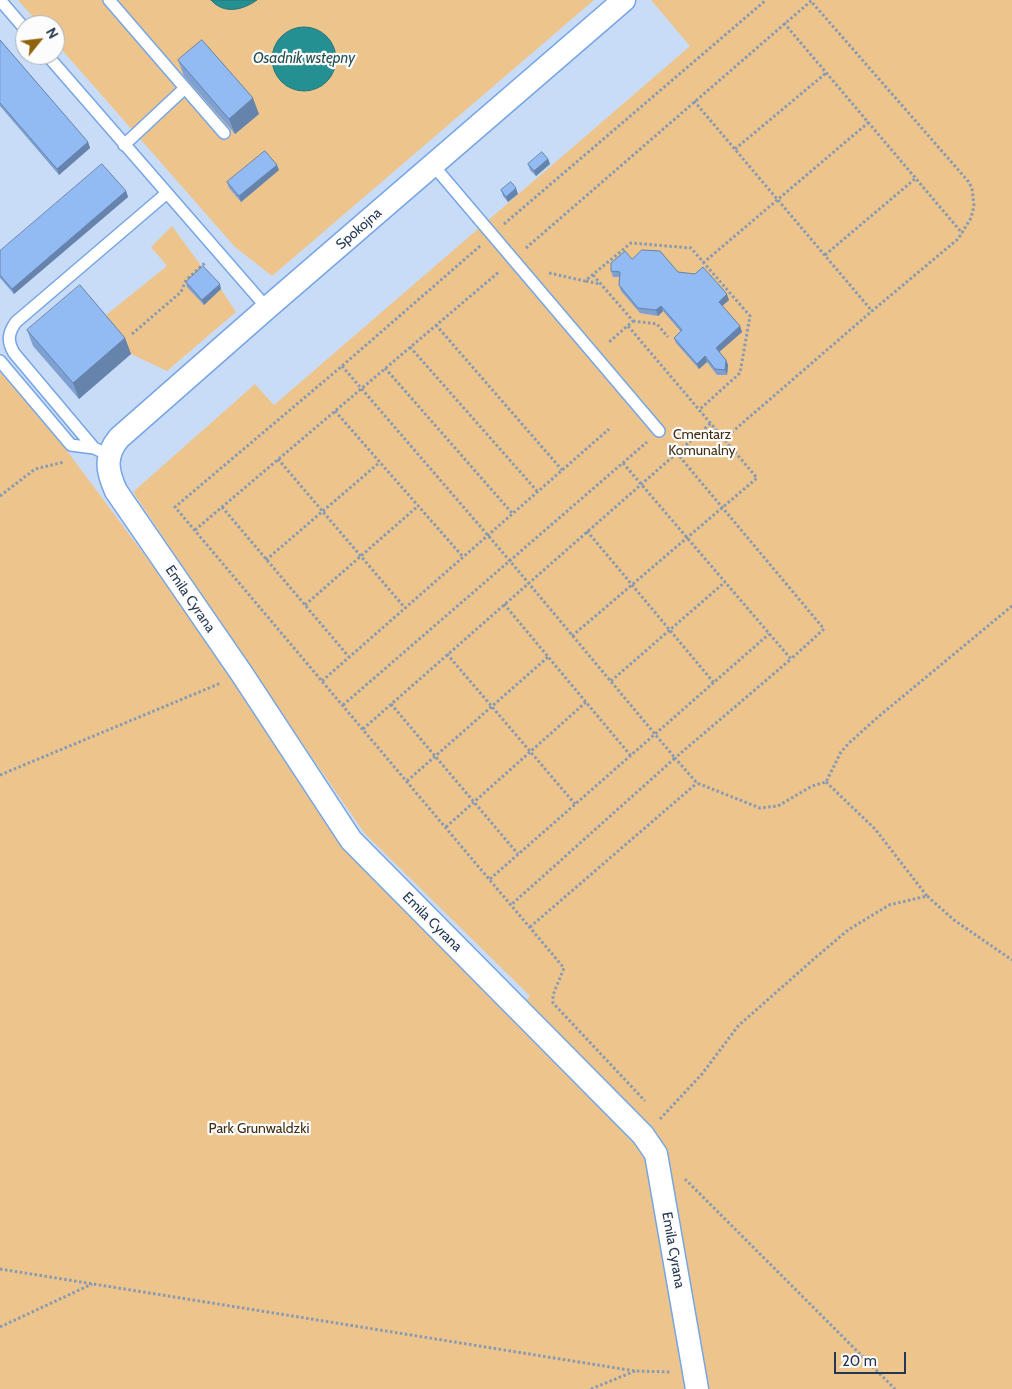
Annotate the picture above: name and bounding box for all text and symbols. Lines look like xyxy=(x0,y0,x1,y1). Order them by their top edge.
north arrow xyxy=(15,15,65,65)
text: N xyxy=(42,25,63,42)
water label: Osadnik wstępny xyxy=(253,50,355,68)
street label: Spokojna xyxy=(333,205,385,253)
park label: Cmentarz Komunalny xyxy=(668,427,736,460)
street label: Emila Cyrana xyxy=(161,562,219,636)
street label: Emila Cyrana xyxy=(399,889,465,955)
park label: Park Grunwaldzki xyxy=(209,1121,309,1137)
street label: Emila Cyrana xyxy=(658,1211,688,1289)
scale bar xyxy=(837,1342,910,1374)
text: 20 m xyxy=(842,1352,877,1370)

